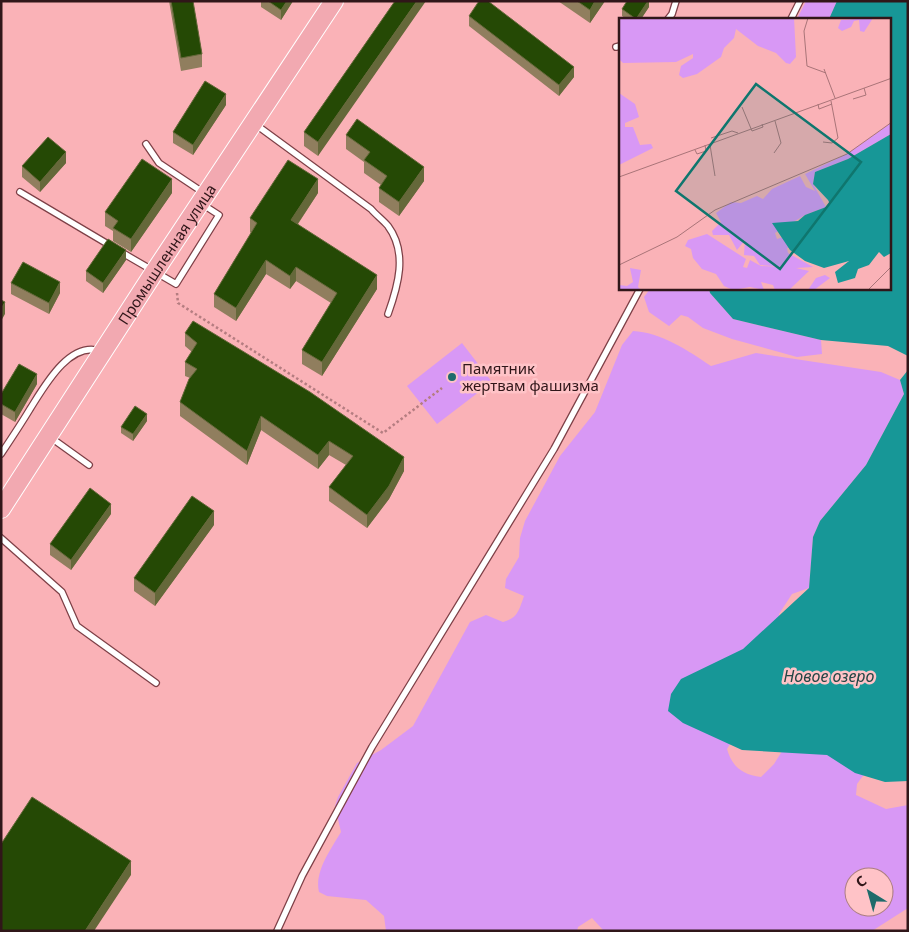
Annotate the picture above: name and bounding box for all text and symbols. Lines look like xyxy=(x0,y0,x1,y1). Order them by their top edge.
inset map xyxy=(619,18,892,290)
street label: Промышленная улица xyxy=(113,180,220,328)
place label: Памятник жертвам фашизма xyxy=(462,358,599,395)
marker: Памятник жертвам фашизма xyxy=(446,371,458,383)
water label: Новое озеро xyxy=(784,665,874,687)
north arrow xyxy=(844,867,894,917)
text: С xyxy=(852,871,870,892)

